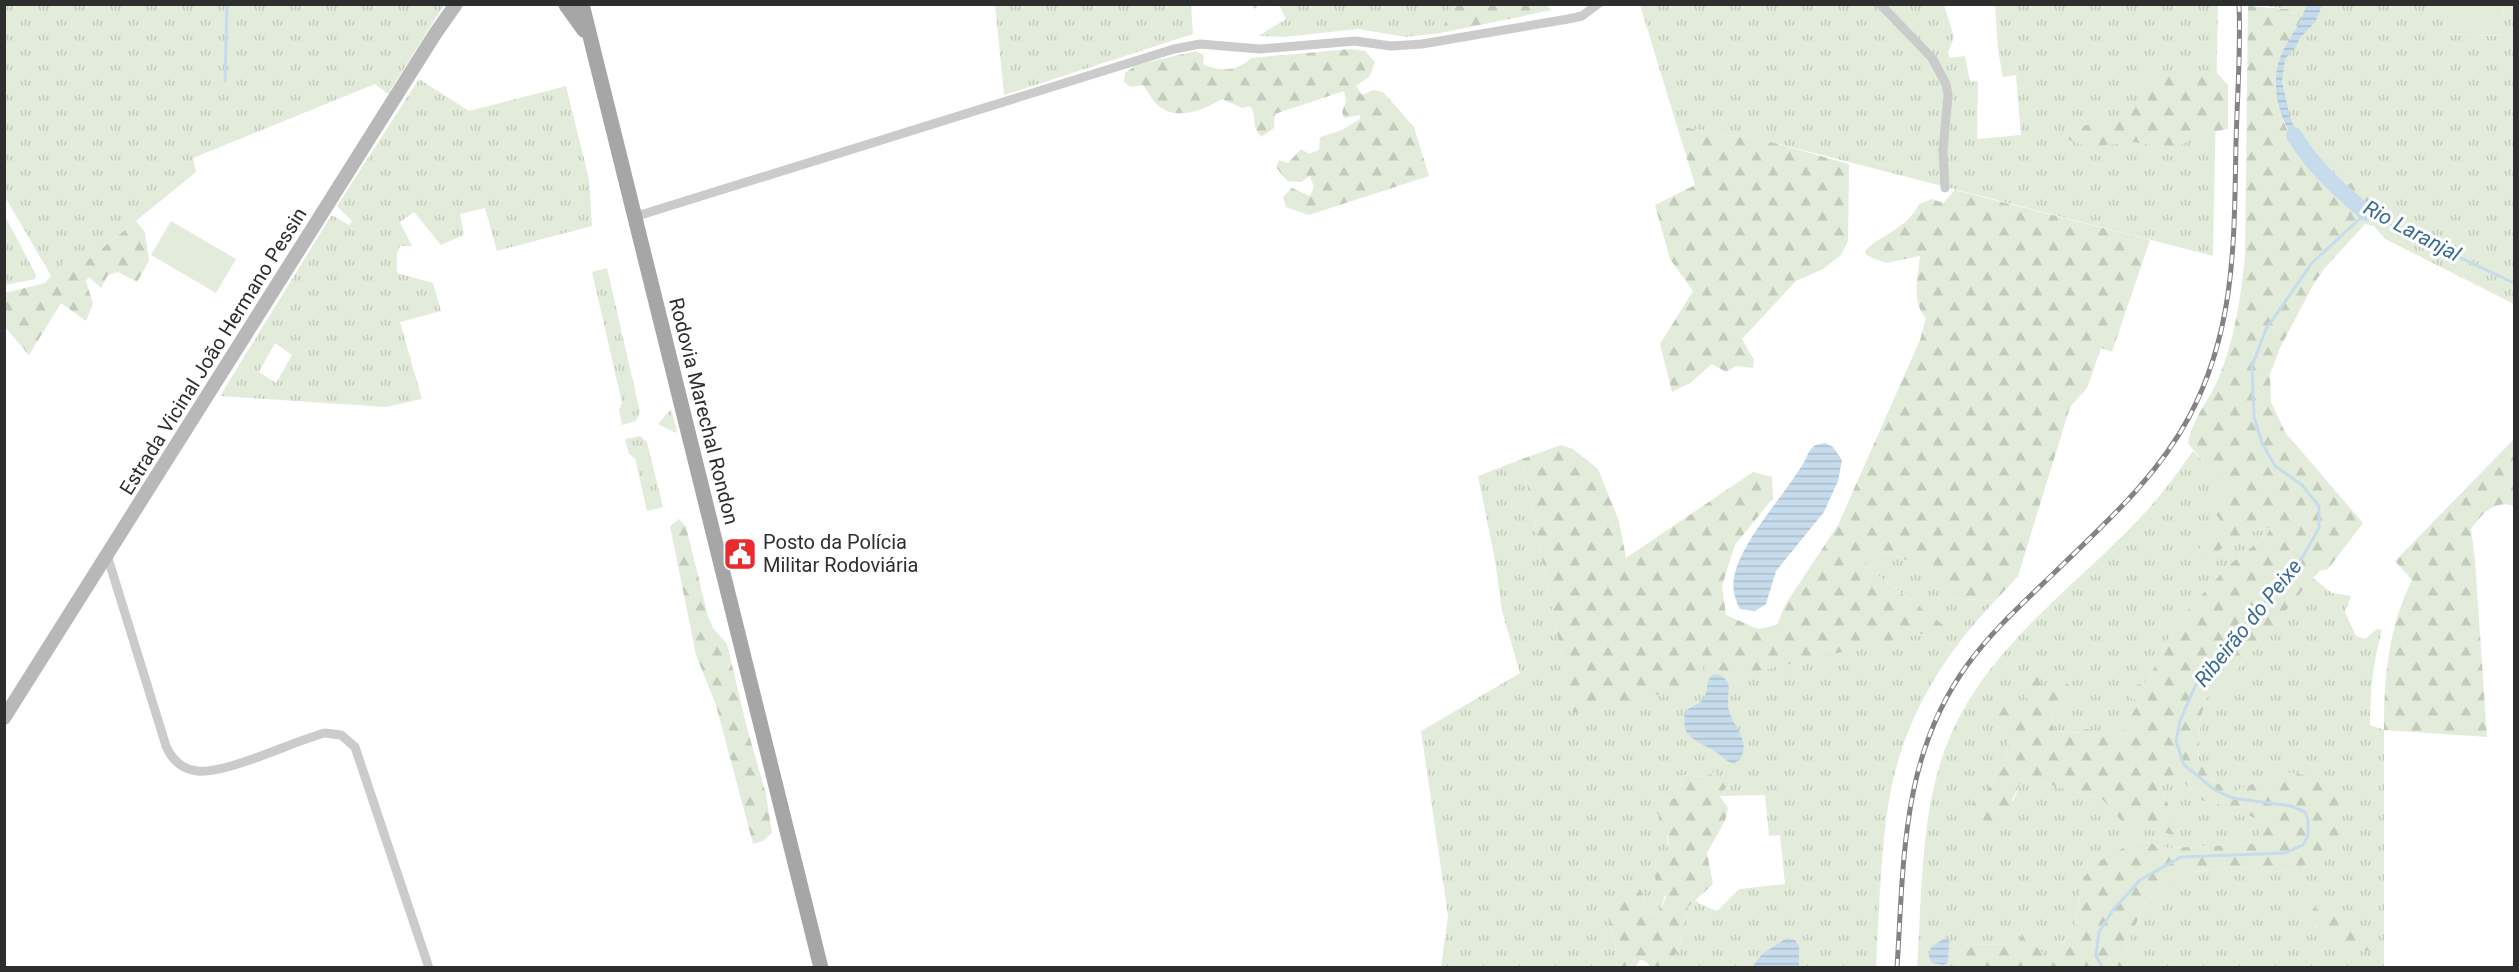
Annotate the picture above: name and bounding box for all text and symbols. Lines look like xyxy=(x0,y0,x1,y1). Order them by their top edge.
water label: Rio Laranjal xyxy=(2360,196,2465,267)
street label: Estrada Vicinal João Hermano Pessin xyxy=(114,203,312,499)
street label: Rodovia Marechal Rondon xyxy=(664,295,744,527)
place label: Posto da Polícia Militar Rodoviária xyxy=(763,530,918,577)
public building icon: Posto da Polícia Militar Rodoviária xyxy=(722,536,758,572)
water label: Ribeirão do Peixe xyxy=(2189,554,2307,691)

